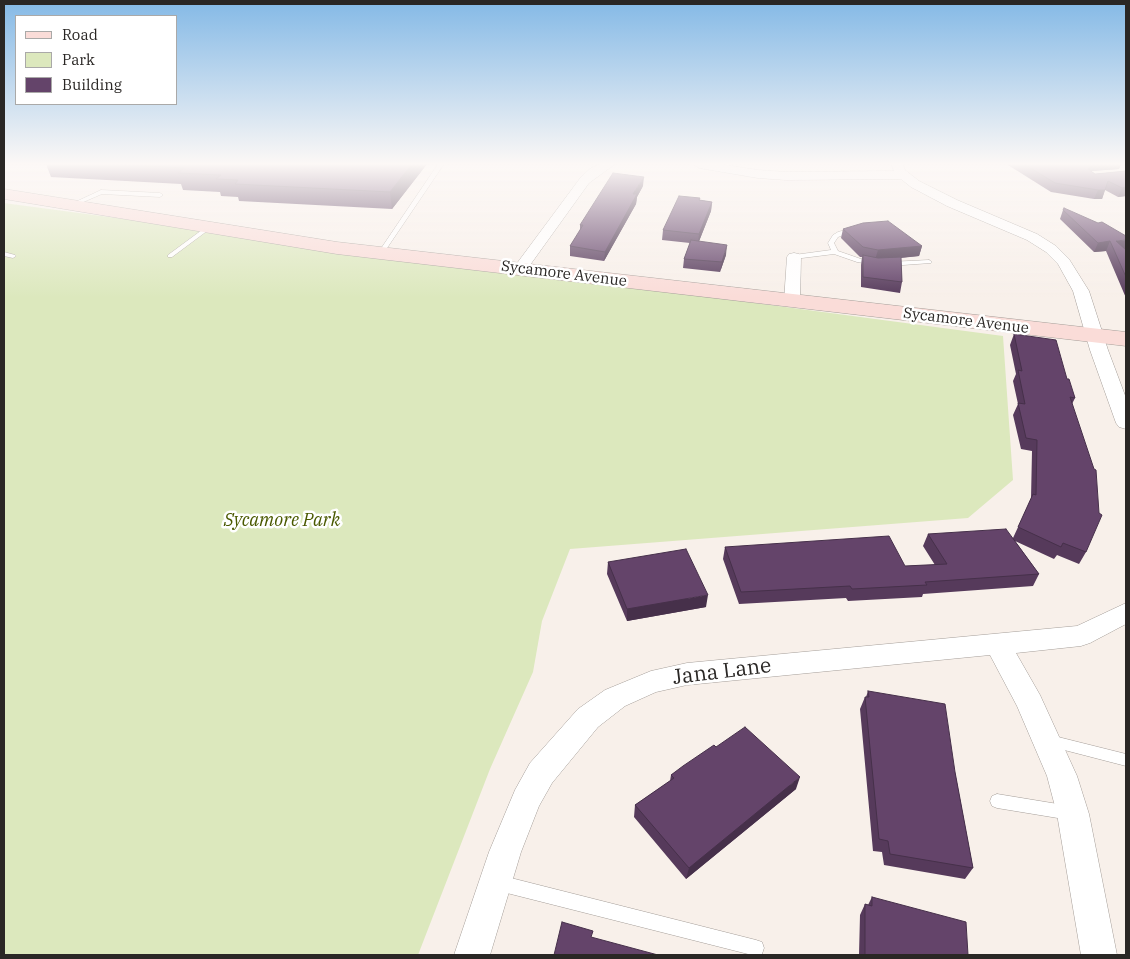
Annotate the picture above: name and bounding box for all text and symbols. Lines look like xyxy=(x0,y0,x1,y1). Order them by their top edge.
legend xyxy=(15,15,178,105)
text: Road xyxy=(62,25,98,44)
text: Park xyxy=(62,50,95,69)
text: Building xyxy=(62,75,122,94)
street label: Sycamore Avenue xyxy=(500,257,628,291)
street label: Sycamore Avenue xyxy=(902,304,1030,338)
park label: Sycamore Park xyxy=(224,510,340,532)
street label: Jana Lane xyxy=(671,653,773,691)

